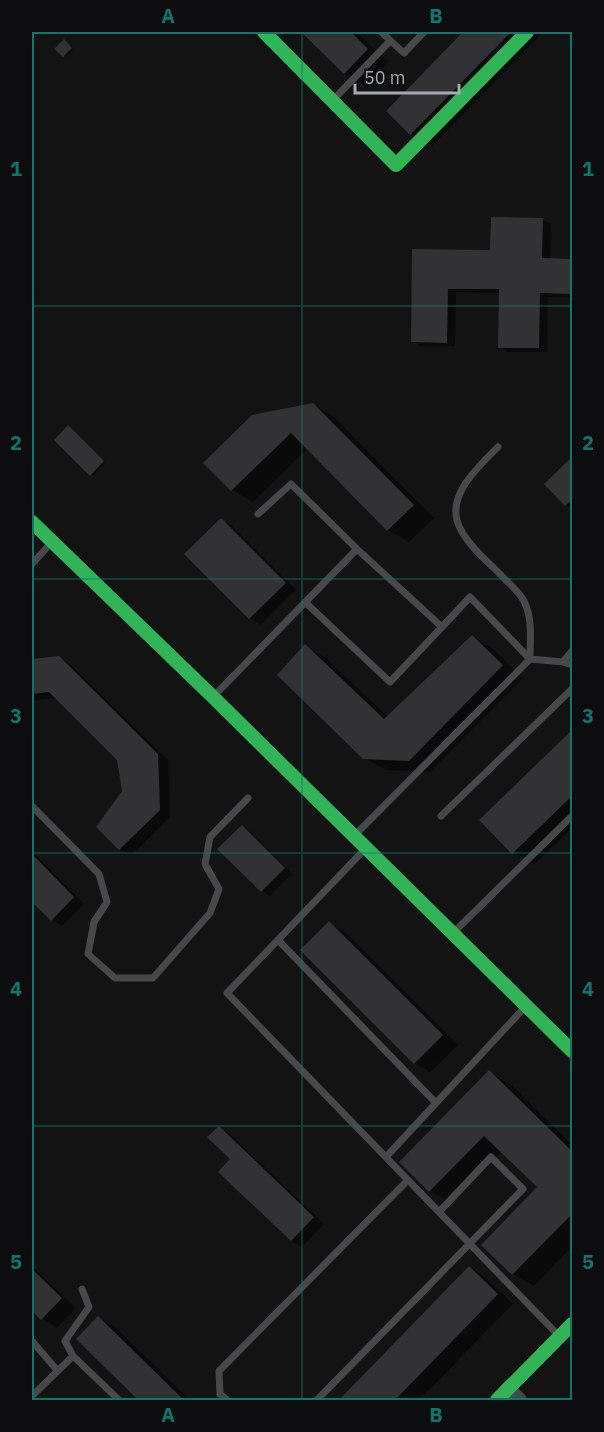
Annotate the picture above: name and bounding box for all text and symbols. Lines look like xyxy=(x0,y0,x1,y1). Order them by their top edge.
text: A xyxy=(161,2,175,29)
text: B xyxy=(429,2,443,29)
scale bar xyxy=(355,57,458,95)
text: 50 m xyxy=(364,66,406,89)
text: 1 xyxy=(10,155,22,182)
text: 1 xyxy=(582,155,594,182)
text: 2 xyxy=(10,429,22,456)
text: 2 xyxy=(582,429,594,456)
text: 3 xyxy=(10,702,22,729)
text: 3 xyxy=(582,702,594,729)
text: 4 xyxy=(10,975,22,1002)
text: 4 xyxy=(582,975,594,1002)
text: 5 xyxy=(10,1248,22,1275)
text: 5 xyxy=(582,1248,594,1275)
text: A xyxy=(161,1401,175,1428)
text: B xyxy=(429,1401,443,1428)

